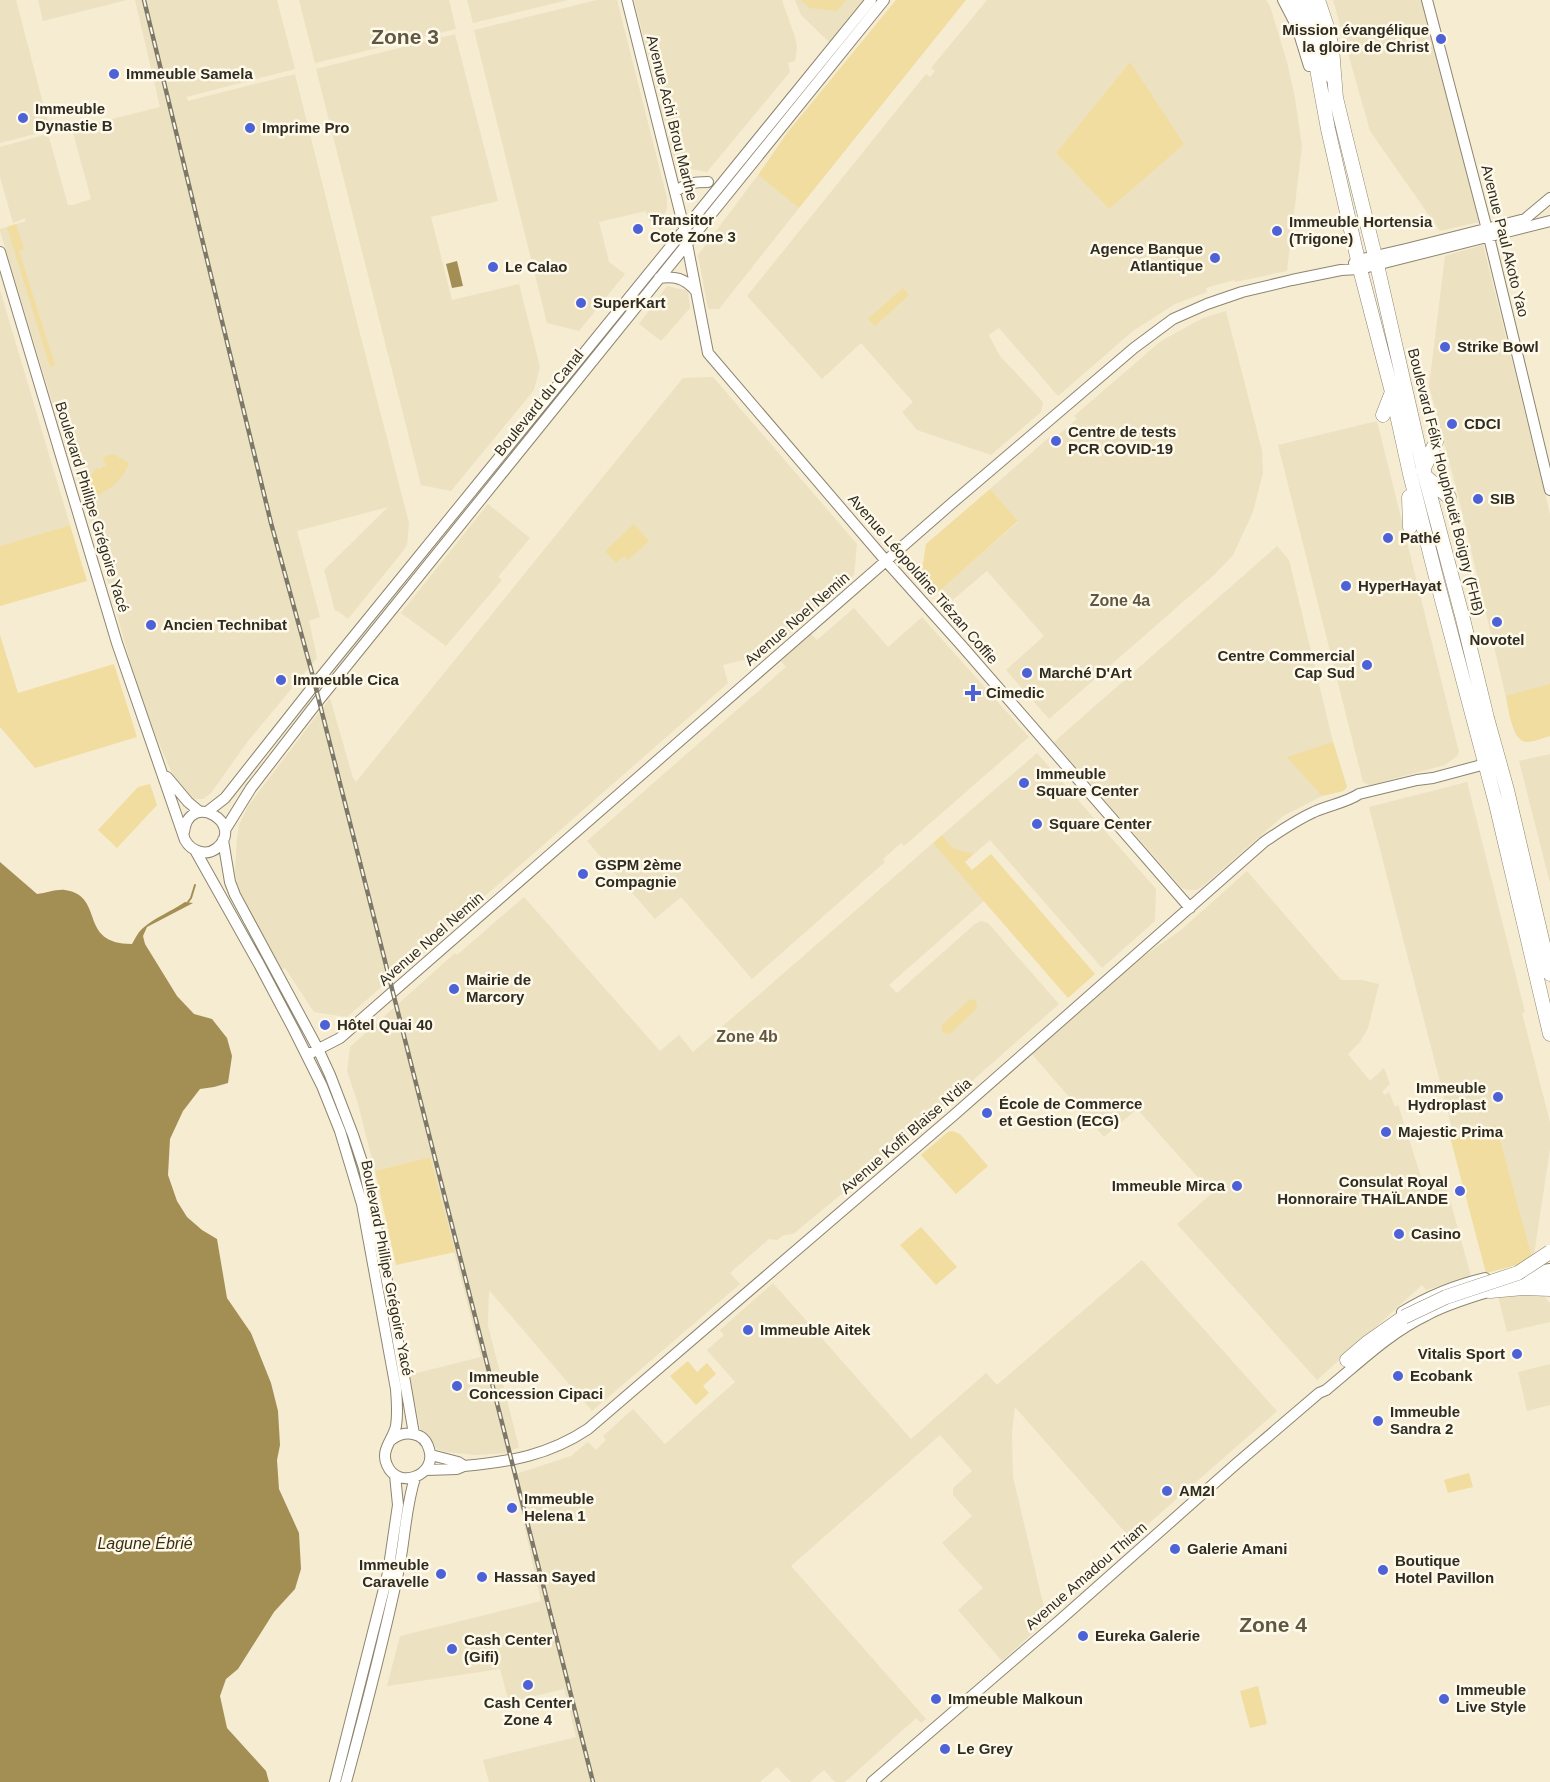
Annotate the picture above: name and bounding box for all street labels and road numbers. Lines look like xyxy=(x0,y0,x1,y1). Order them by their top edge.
street label: Avenue Achi Brou Marthe xyxy=(644,33,701,202)
street label: Avenue Paul Akoto Yao xyxy=(1478,163,1533,319)
street label: Boulevard du Canal xyxy=(491,346,587,459)
street label: Boulevard Félix Houphouët Boigny (FHB) xyxy=(1405,346,1488,617)
street label: Boulevard Phillipe Grégoire Yacé xyxy=(52,399,133,614)
street label: Avenue Léopoldine Tiézan Coffie xyxy=(845,490,1002,667)
street label: Avenue Noel Nemin xyxy=(741,569,852,669)
street label: Avenue Noel Nemin xyxy=(375,889,486,989)
street label: Avenue Koffi Blaise N'dia xyxy=(837,1074,975,1197)
street label: Boulevard Phillipe Grégoire Yacé xyxy=(358,1159,417,1377)
street label: Avenue Amadou Thiam xyxy=(1021,1518,1150,1633)

